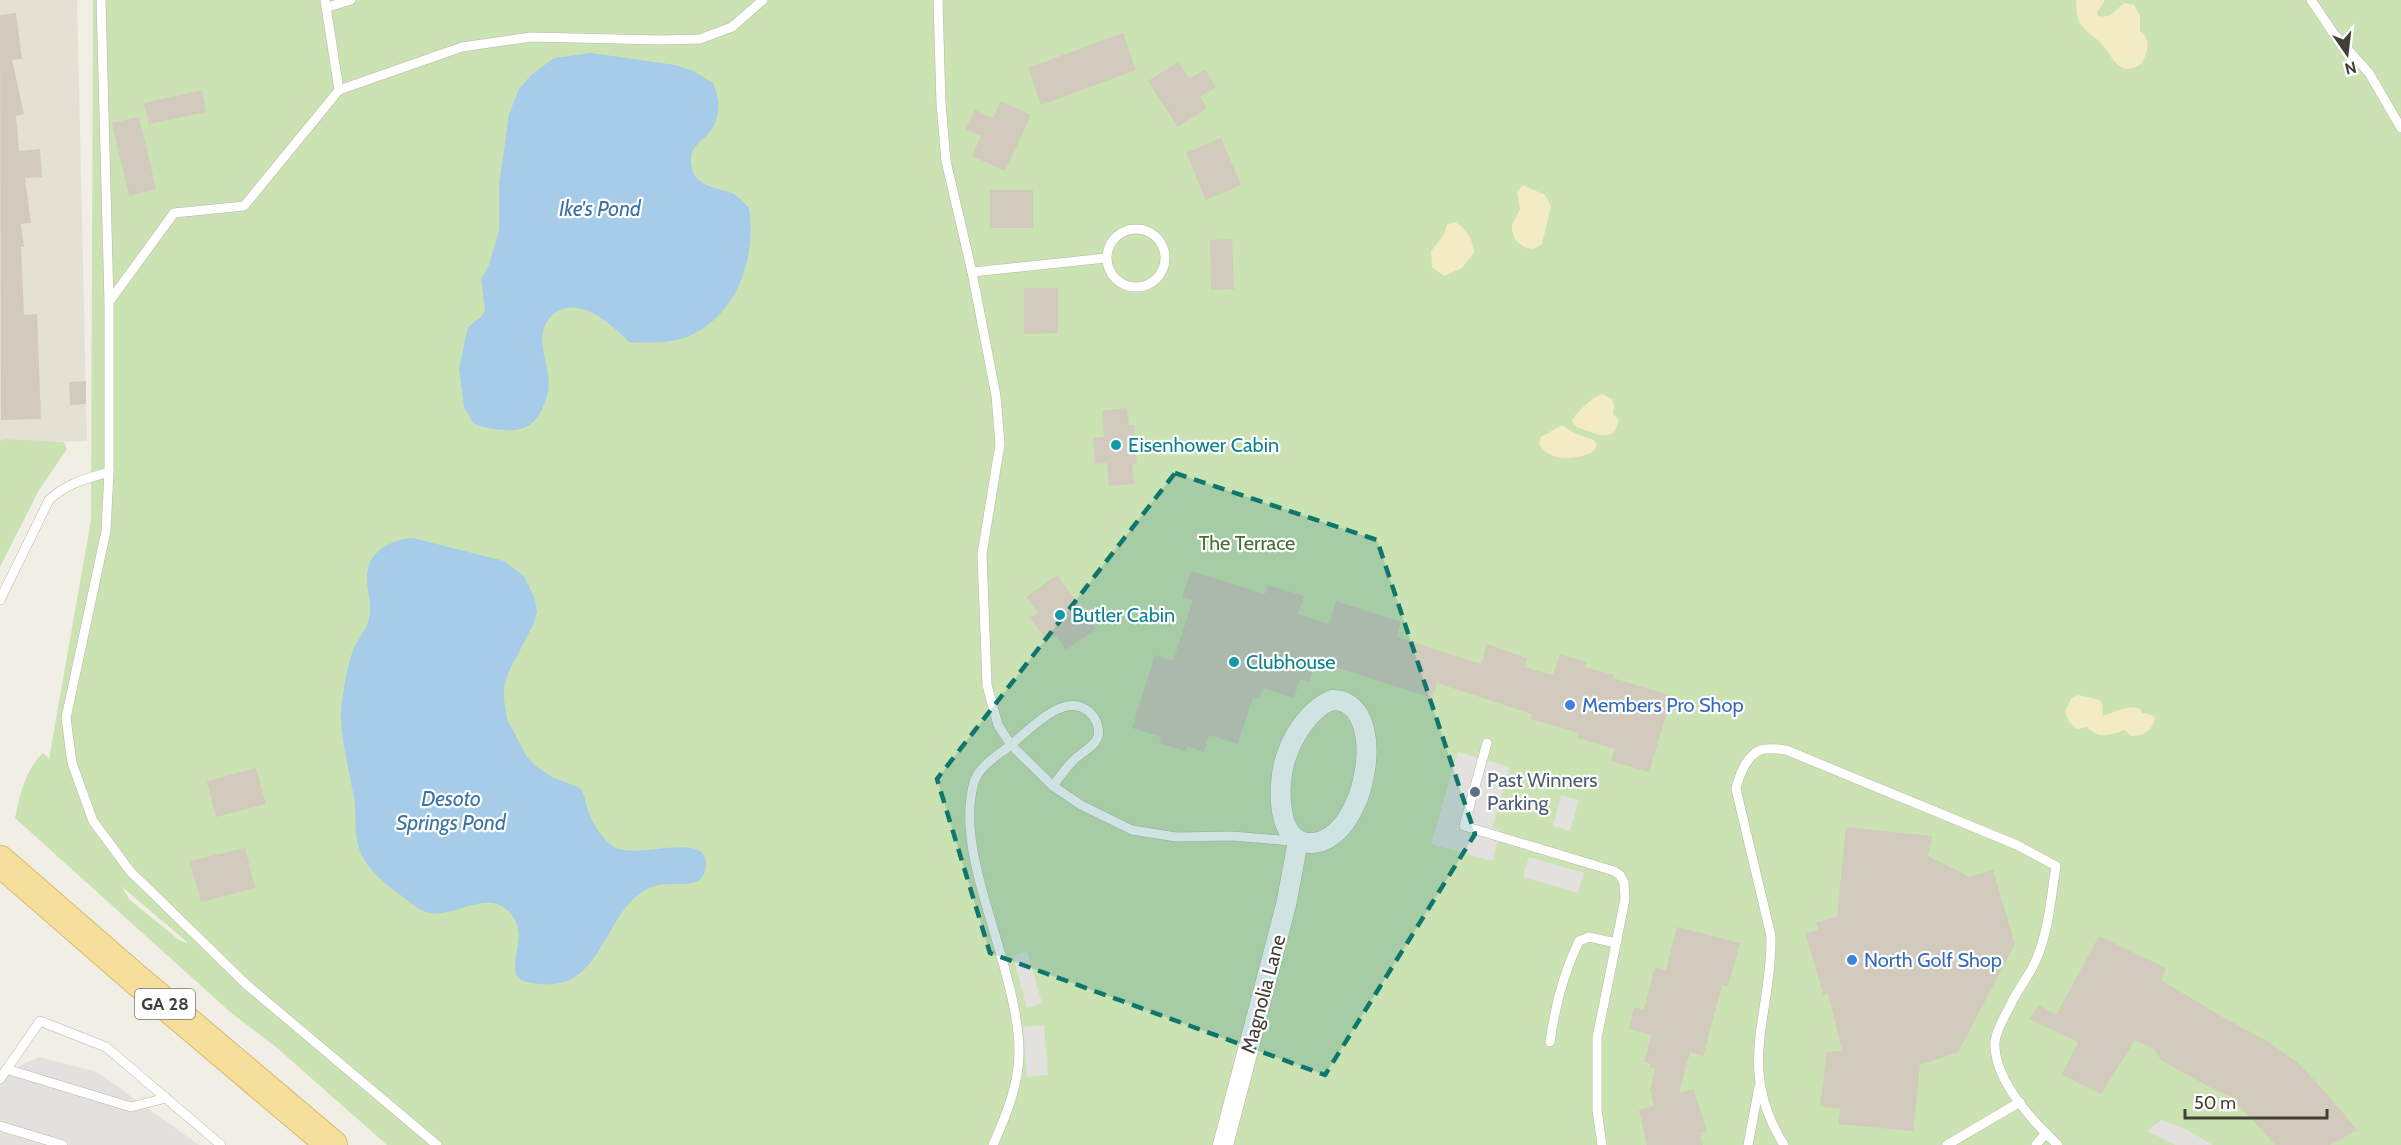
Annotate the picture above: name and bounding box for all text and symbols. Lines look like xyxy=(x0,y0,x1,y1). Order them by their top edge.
north arrow xyxy=(2317,24,2377,84)
text: N xyxy=(2343,57,2358,79)
water label: Ike's Pond xyxy=(559,196,642,221)
place label: Eisenhower Cabin xyxy=(1128,433,1279,457)
marker: Eisenhower Cabin xyxy=(1109,438,1123,452)
park label: The Terrace xyxy=(1199,531,1295,555)
place label: Butler Cabin xyxy=(1072,603,1175,627)
marker: Butler Cabin xyxy=(1053,608,1067,622)
place label: Clubhouse xyxy=(1246,650,1335,674)
marker: Clubhouse xyxy=(1227,655,1241,669)
place label: Members Pro Shop xyxy=(1582,693,1744,717)
marker: Members Pro Shop xyxy=(1563,698,1577,712)
place label: Past Winners Parking xyxy=(1487,768,1598,815)
marker: Past Winners Parking xyxy=(1468,785,1482,799)
water label: Desoto Springs Pond xyxy=(396,786,507,835)
street label: Magnolia Lane xyxy=(1236,932,1290,1056)
place label: North Golf Shop xyxy=(1864,948,2002,972)
marker: North Golf Shop xyxy=(1845,953,1859,967)
road number: GA 28 xyxy=(135,989,195,1019)
scale bar xyxy=(2185,1082,2328,1120)
text: 50 m xyxy=(2194,1092,2236,1114)

